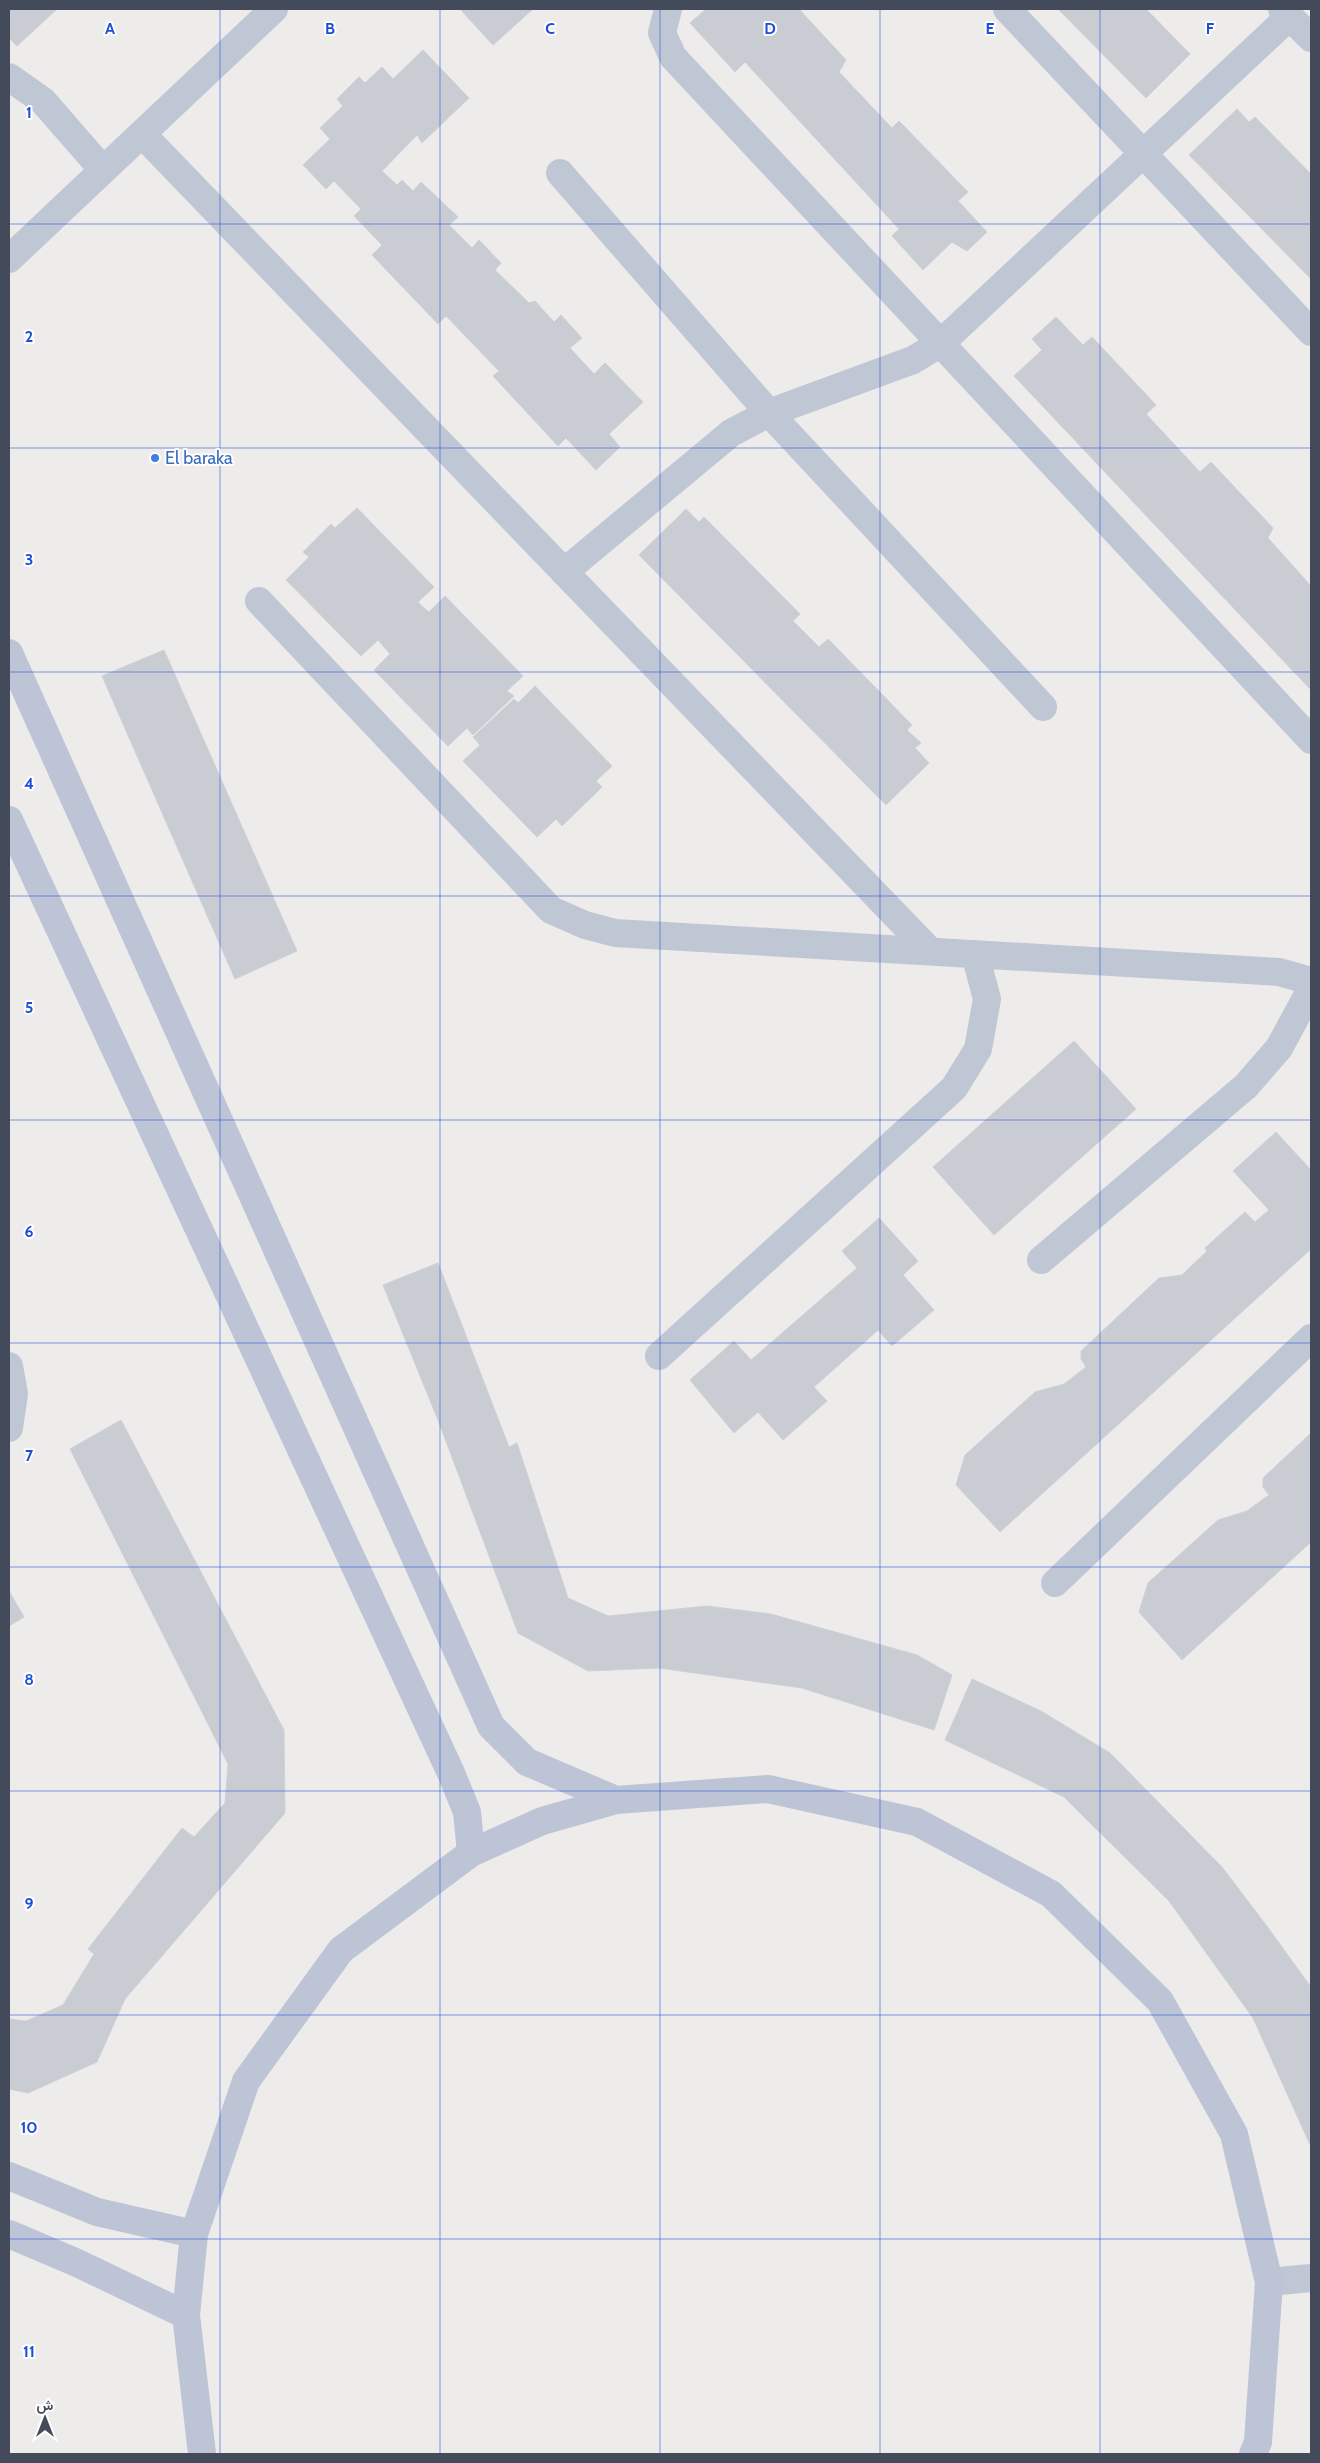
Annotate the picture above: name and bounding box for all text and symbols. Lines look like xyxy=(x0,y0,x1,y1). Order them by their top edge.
text: A xyxy=(105,19,115,38)
text: B xyxy=(325,19,335,38)
text: C xyxy=(545,19,555,38)
text: D xyxy=(764,19,776,38)
text: E xyxy=(985,19,995,38)
text: F xyxy=(1206,19,1215,38)
text: 1 xyxy=(26,103,32,122)
text: 2 xyxy=(25,327,33,346)
place label: El baraka xyxy=(165,447,233,469)
marker: El baraka xyxy=(149,452,161,464)
text: 3 xyxy=(25,550,33,569)
text: 4 xyxy=(24,774,34,793)
text: 5 xyxy=(25,998,33,1017)
text: 6 xyxy=(25,1222,34,1241)
text: 7 xyxy=(25,1446,34,1465)
text: 8 xyxy=(24,1670,34,1689)
text: 9 xyxy=(25,1894,34,1913)
text: 10 xyxy=(20,2118,38,2137)
text: 11 xyxy=(23,2342,35,2361)
north arrow xyxy=(20,2393,70,2443)
text: ش xyxy=(37,2396,54,2414)

